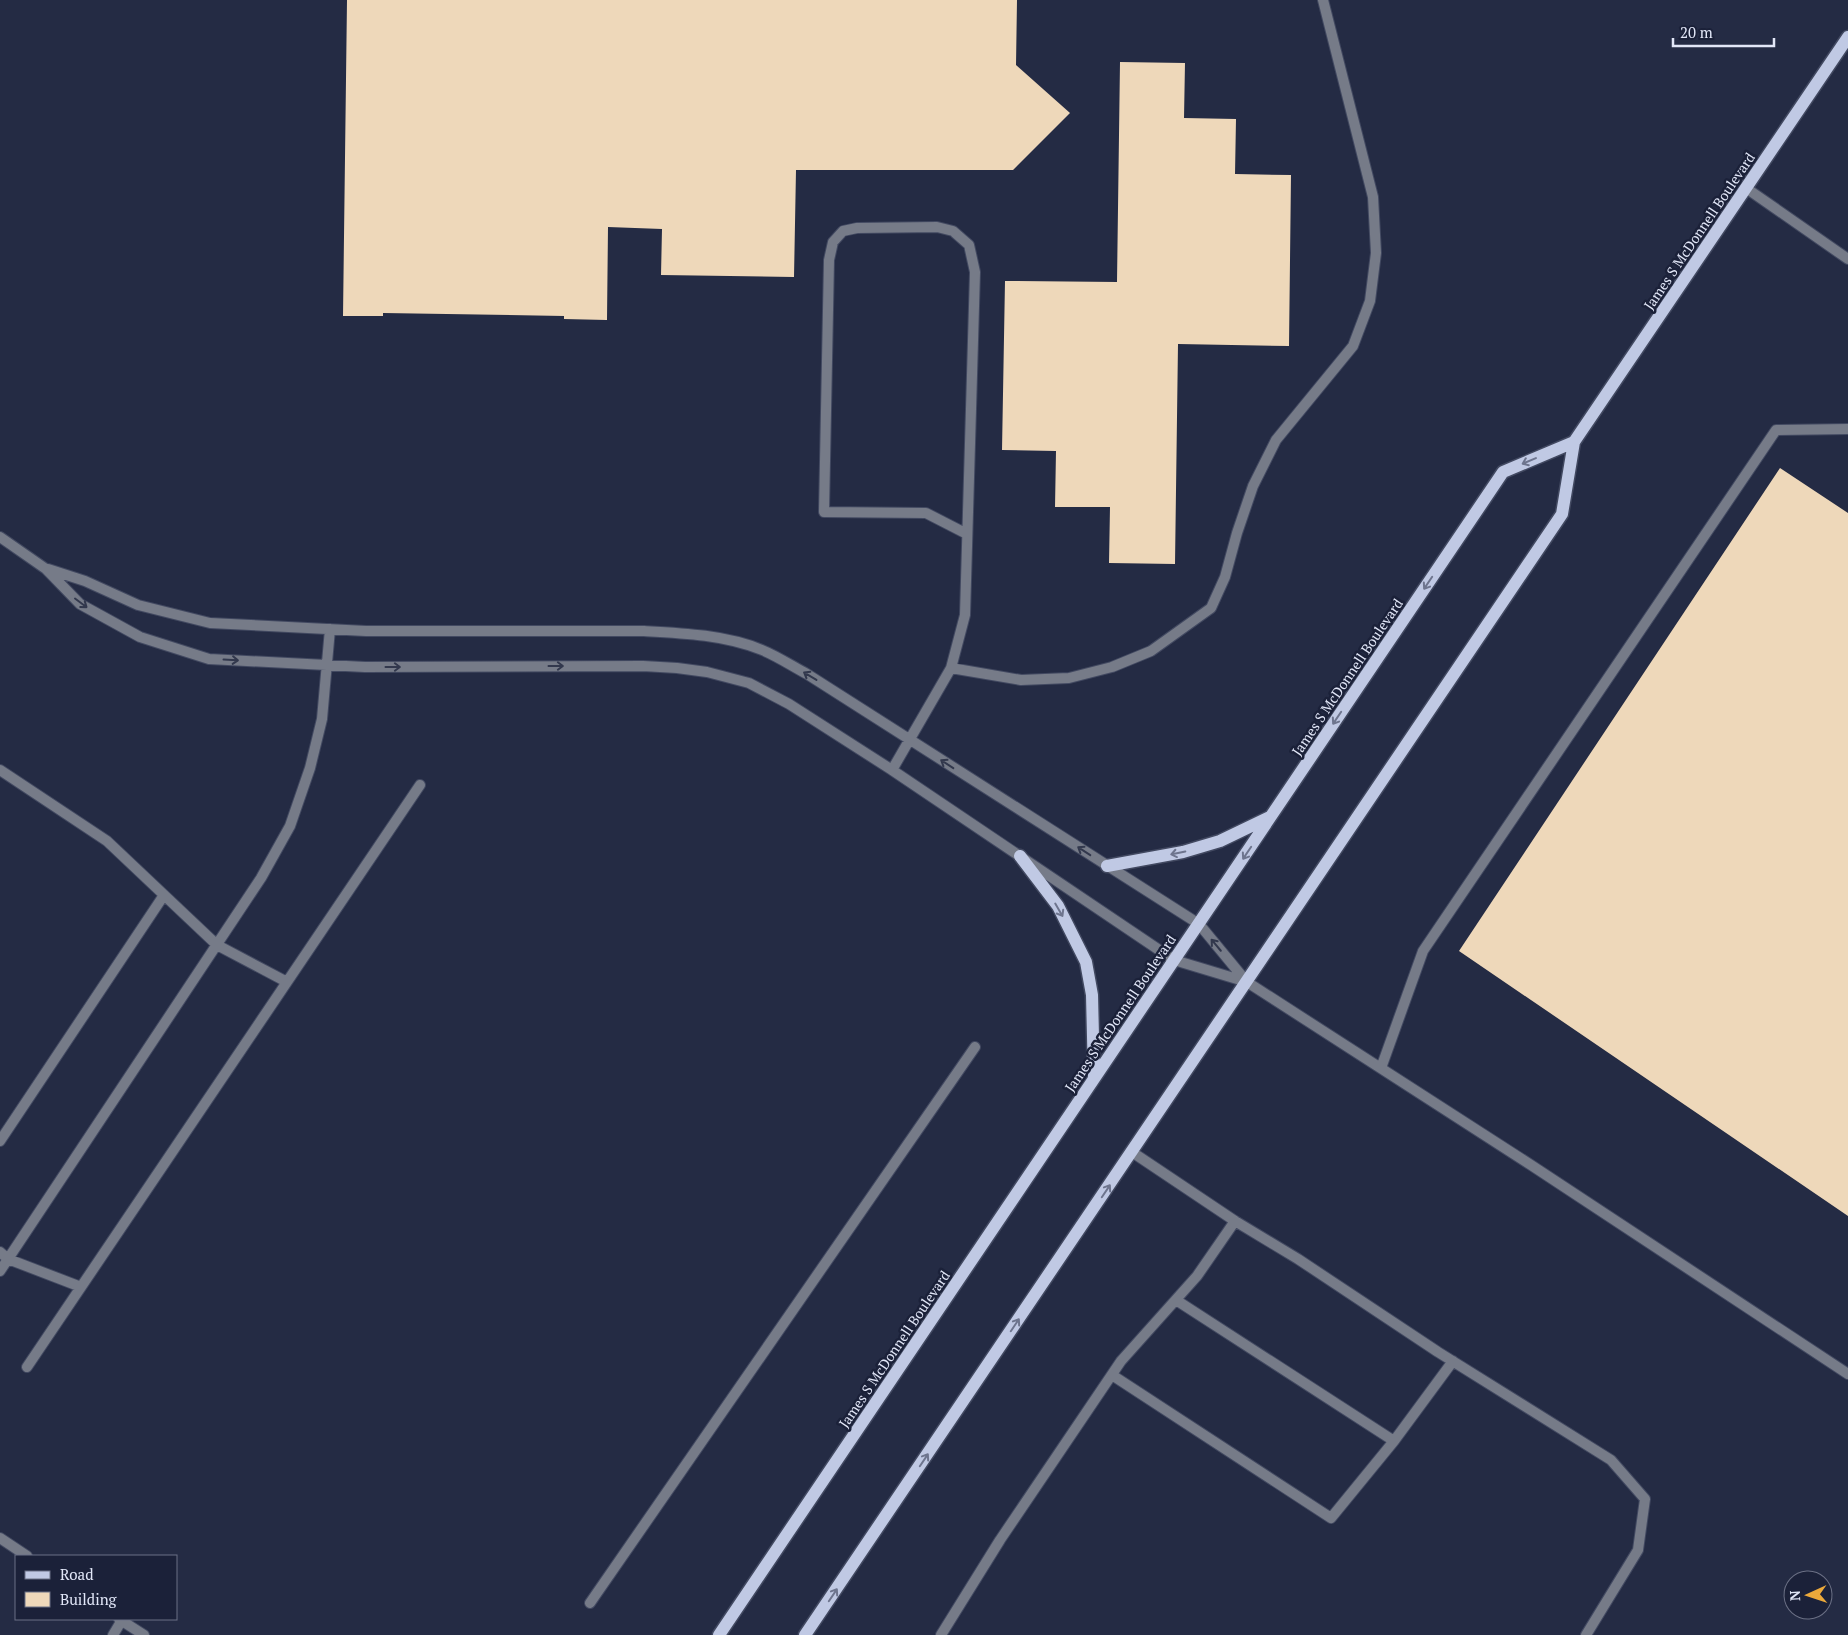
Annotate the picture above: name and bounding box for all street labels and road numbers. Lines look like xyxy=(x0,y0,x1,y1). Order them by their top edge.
street label: James S McDonnell Boulevard xyxy=(1639,148,1759,313)
street label: James S McDonnell Boulevard xyxy=(1287,594,1407,759)
street label: James S McDonnell Boulevard xyxy=(1060,930,1180,1095)
street label: James S McDonnell Boulevard xyxy=(834,1266,954,1431)

